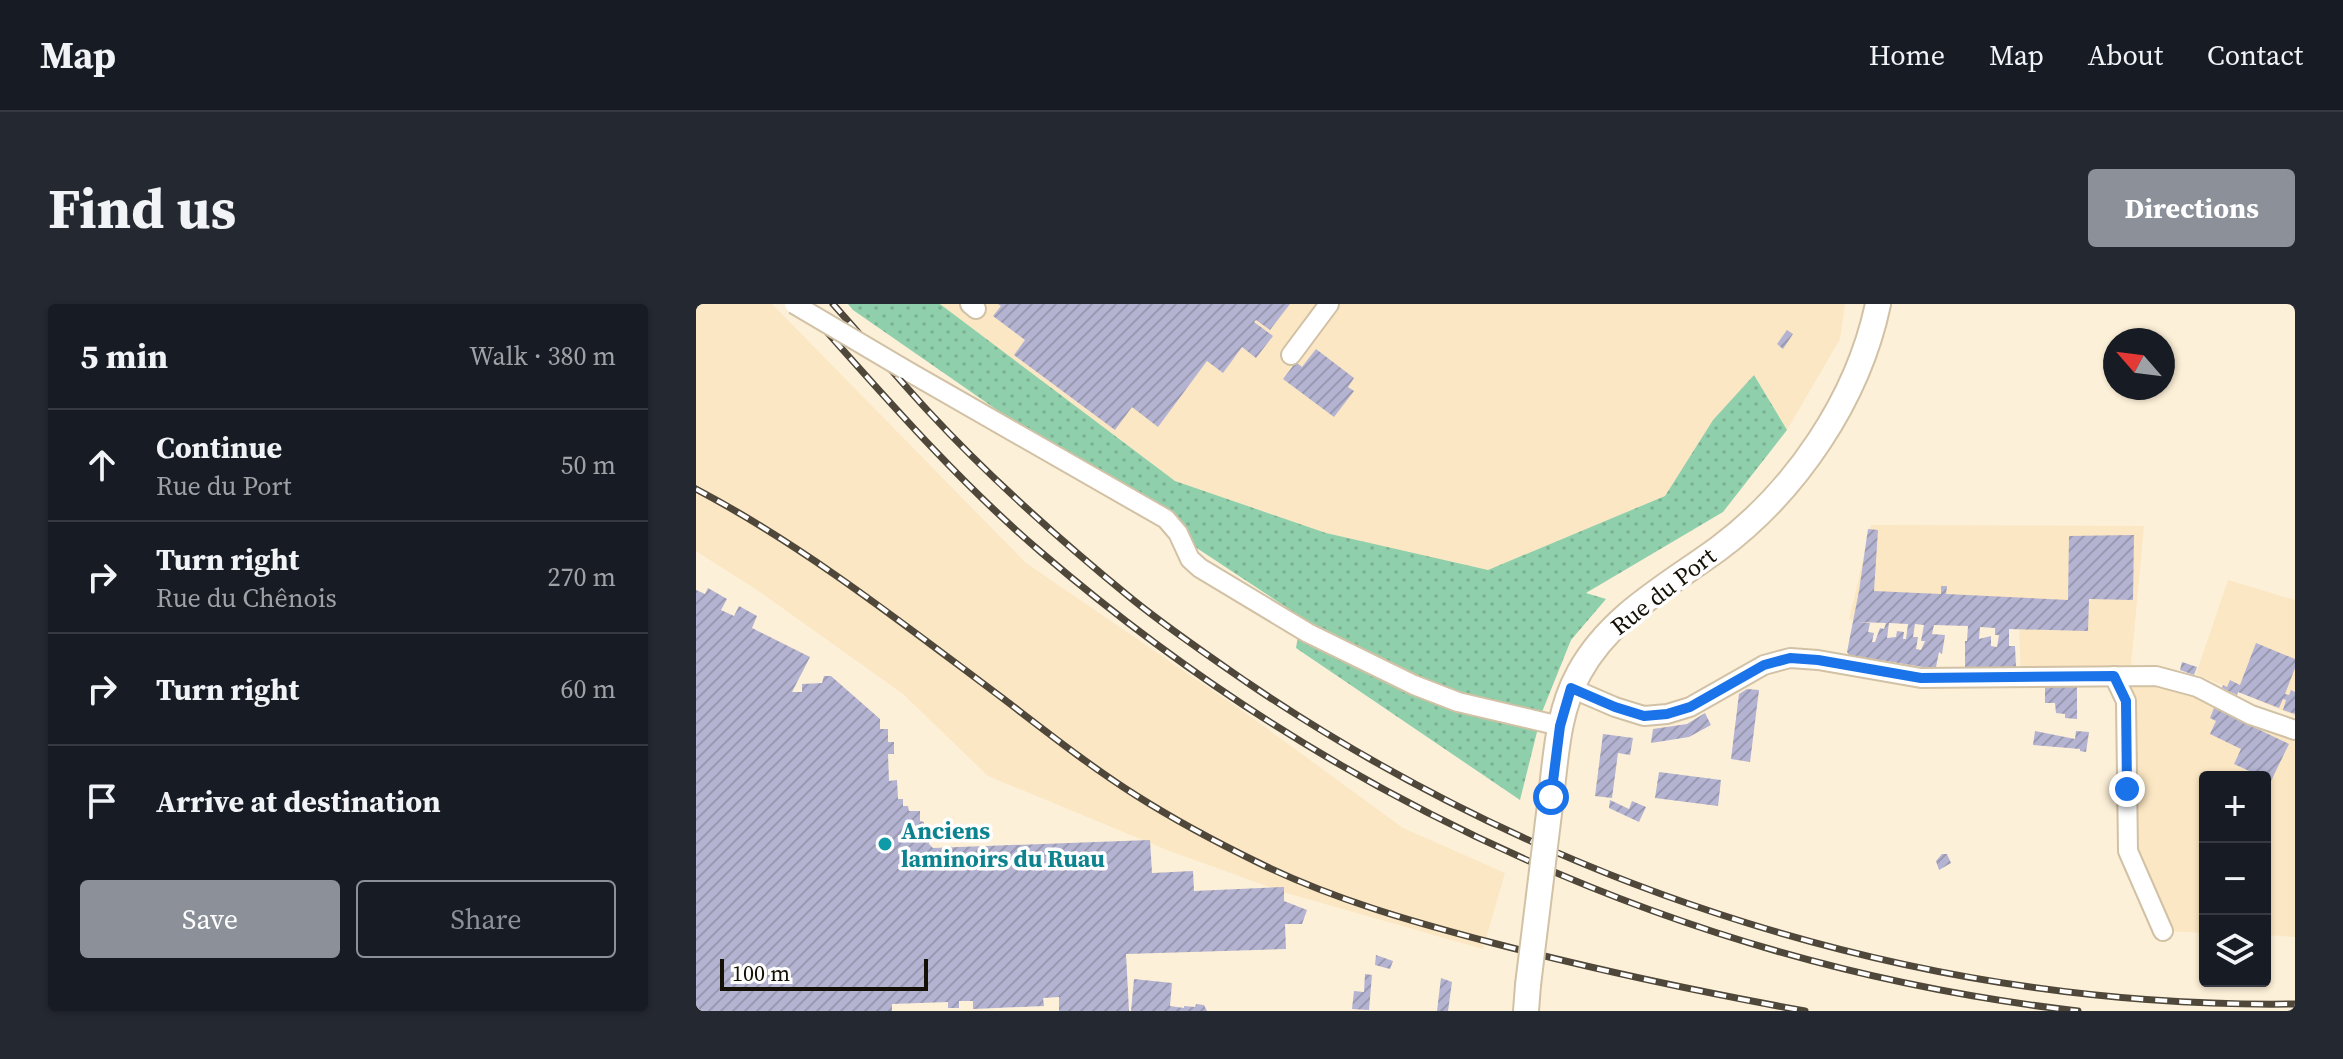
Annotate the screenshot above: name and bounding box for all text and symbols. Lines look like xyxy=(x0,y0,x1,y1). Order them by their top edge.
text: Map xyxy=(40,29,116,81)
text: Home xyxy=(1869,36,1945,74)
text: Map xyxy=(1989,36,2044,74)
text: About xyxy=(2088,36,2163,74)
text: Contact xyxy=(2207,36,2303,74)
button: Directions xyxy=(2088,169,2295,247)
text: Find us xyxy=(48,170,236,247)
north arrow xyxy=(2103,328,2175,400)
text: 5 min xyxy=(80,333,168,379)
text: Walk · 380 m xyxy=(469,338,616,374)
text: Continue xyxy=(156,427,282,468)
icon: ahead xyxy=(80,443,124,487)
text: 50 m xyxy=(561,447,616,483)
text: Rue du Port xyxy=(156,468,292,504)
text: Turn right xyxy=(156,539,299,580)
street label: Rue du Port xyxy=(1604,539,1723,643)
icon: right xyxy=(80,555,124,599)
text: 270 m xyxy=(548,559,616,595)
text: Rue du Chênois xyxy=(156,580,337,616)
icon: right xyxy=(80,667,124,711)
text: Turn right xyxy=(156,669,299,710)
text: 60 m xyxy=(561,671,616,707)
route end xyxy=(2109,771,2145,807)
map controls xyxy=(2199,771,2271,987)
button: + xyxy=(2199,771,2271,843)
icon: arrive xyxy=(80,779,124,823)
route start xyxy=(1533,779,1569,815)
text: Arrive at destination xyxy=(156,781,441,822)
place label: Anciens laminoirs du Ruau xyxy=(901,814,1105,875)
marker: Anciens laminoirs du Ruau xyxy=(876,835,894,853)
button: − xyxy=(2199,843,2271,915)
button: Save xyxy=(80,880,340,958)
button: Share xyxy=(356,880,616,958)
button: layers xyxy=(2199,915,2271,987)
scale bar xyxy=(720,955,928,991)
text: 100 m xyxy=(732,958,790,988)

